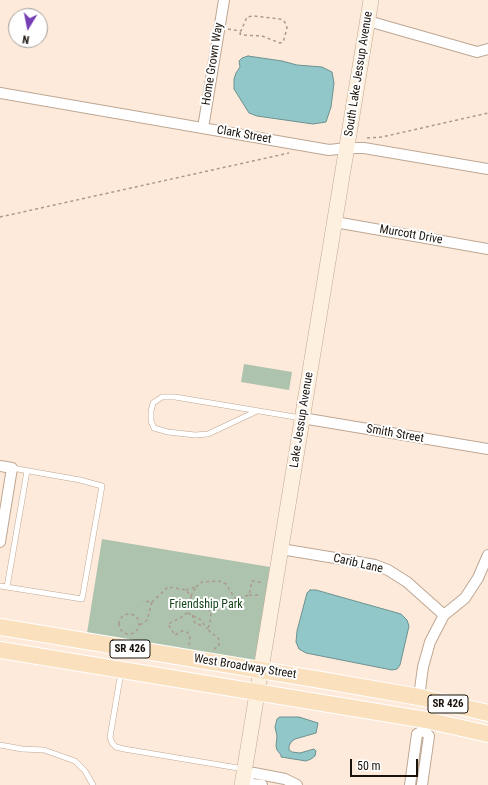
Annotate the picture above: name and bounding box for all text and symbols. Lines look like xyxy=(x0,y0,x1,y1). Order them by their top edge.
north arrow xyxy=(8,8,48,48)
street label: South Lake Jessup Avenue xyxy=(342,10,376,138)
street label: Home Grown Way xyxy=(199,22,227,106)
text: N xyxy=(22,32,30,46)
street label: Clark Street xyxy=(216,123,272,147)
street label: Murcott Drive xyxy=(378,222,444,248)
street label: Lake Jessup Avenue xyxy=(287,371,317,469)
street label: Smith Street xyxy=(365,422,425,446)
street label: Carib Lane xyxy=(332,551,384,577)
park label: Friendship Park xyxy=(169,598,243,612)
road number: SR 426 xyxy=(110,640,150,658)
street label: West Broadway Street xyxy=(193,652,297,682)
road number: SR 426 xyxy=(428,695,468,713)
scale bar xyxy=(352,751,420,777)
text: 50 m xyxy=(357,759,381,773)

